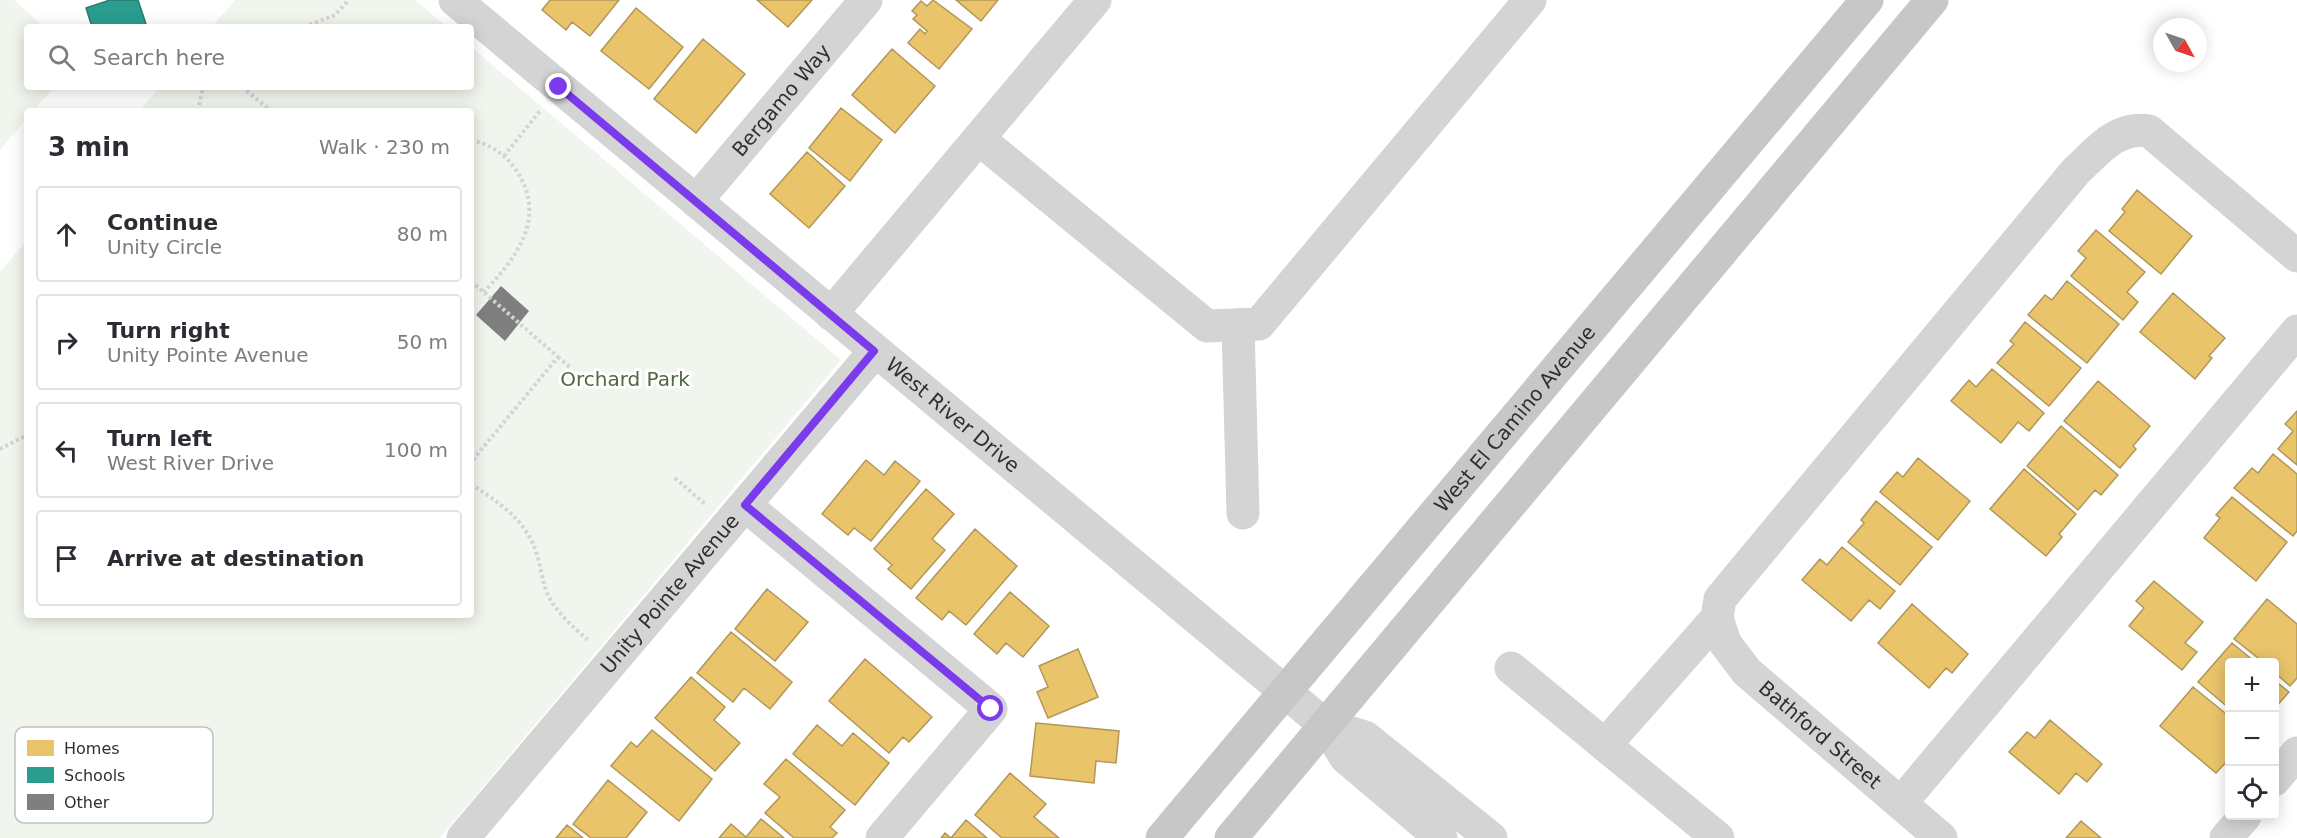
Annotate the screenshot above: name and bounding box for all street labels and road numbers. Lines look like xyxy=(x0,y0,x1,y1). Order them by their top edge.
street label: Bergamo Way xyxy=(727,39,836,161)
street label: West El Camino Avenue xyxy=(1429,320,1600,517)
street label: West River Drive xyxy=(881,352,1025,478)
street label: Unity Pointe Avenue xyxy=(595,509,744,678)
street label: Bathford Street xyxy=(1754,676,1886,794)

